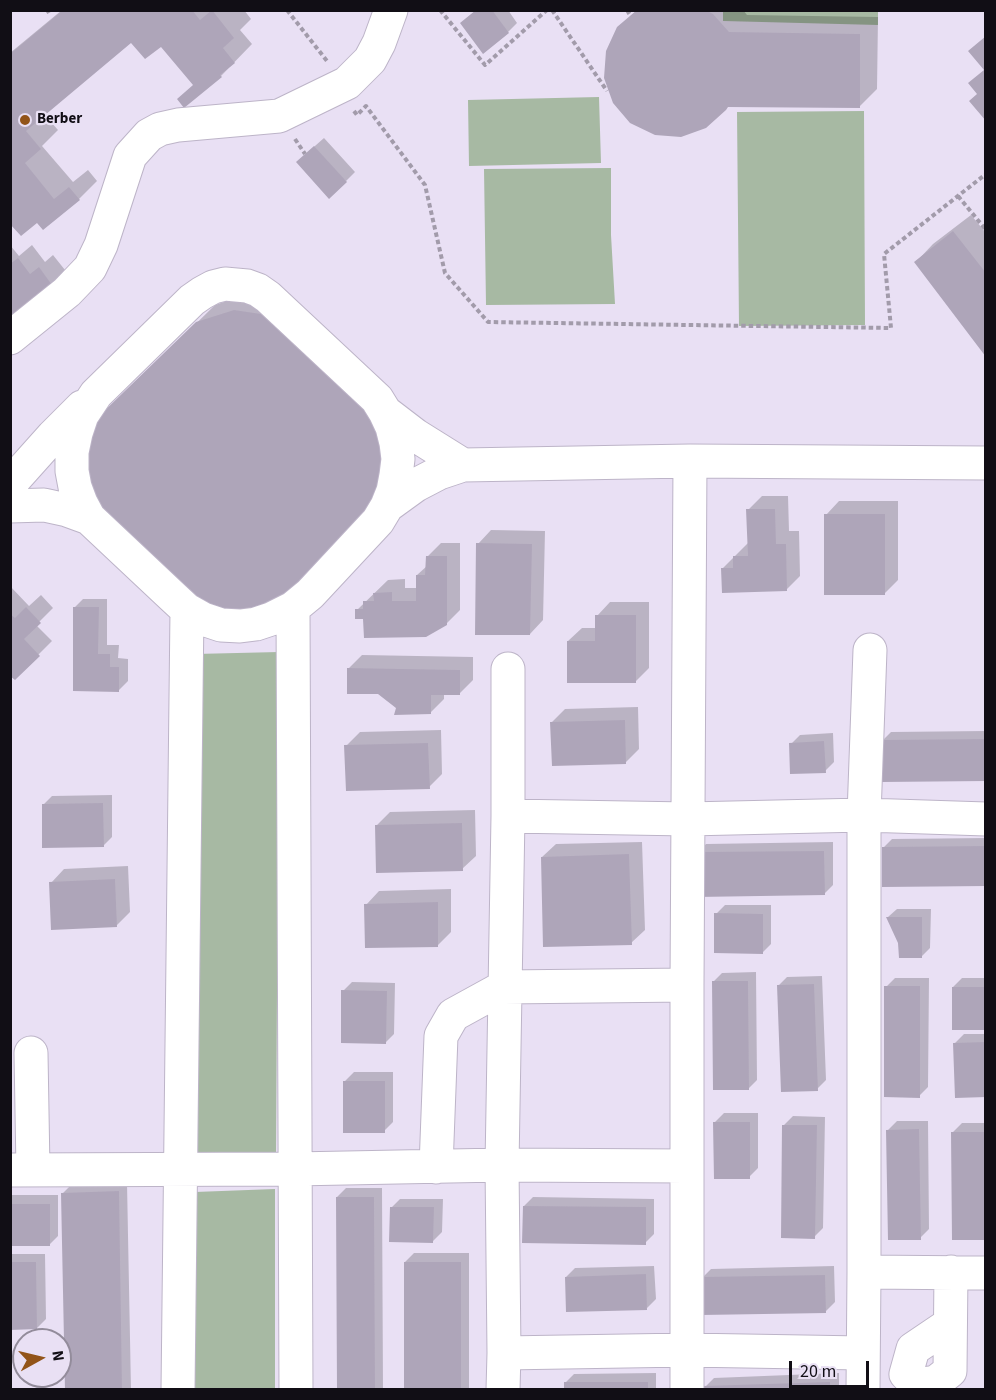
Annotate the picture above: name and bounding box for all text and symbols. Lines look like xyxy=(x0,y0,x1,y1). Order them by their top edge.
place label: Berber xyxy=(37,111,82,129)
marker: Berber xyxy=(18,113,32,127)
north arrow xyxy=(12,1328,72,1388)
text: N xyxy=(46,1349,69,1363)
scale bar xyxy=(792,1349,872,1387)
text: 20 m xyxy=(800,1359,836,1384)

